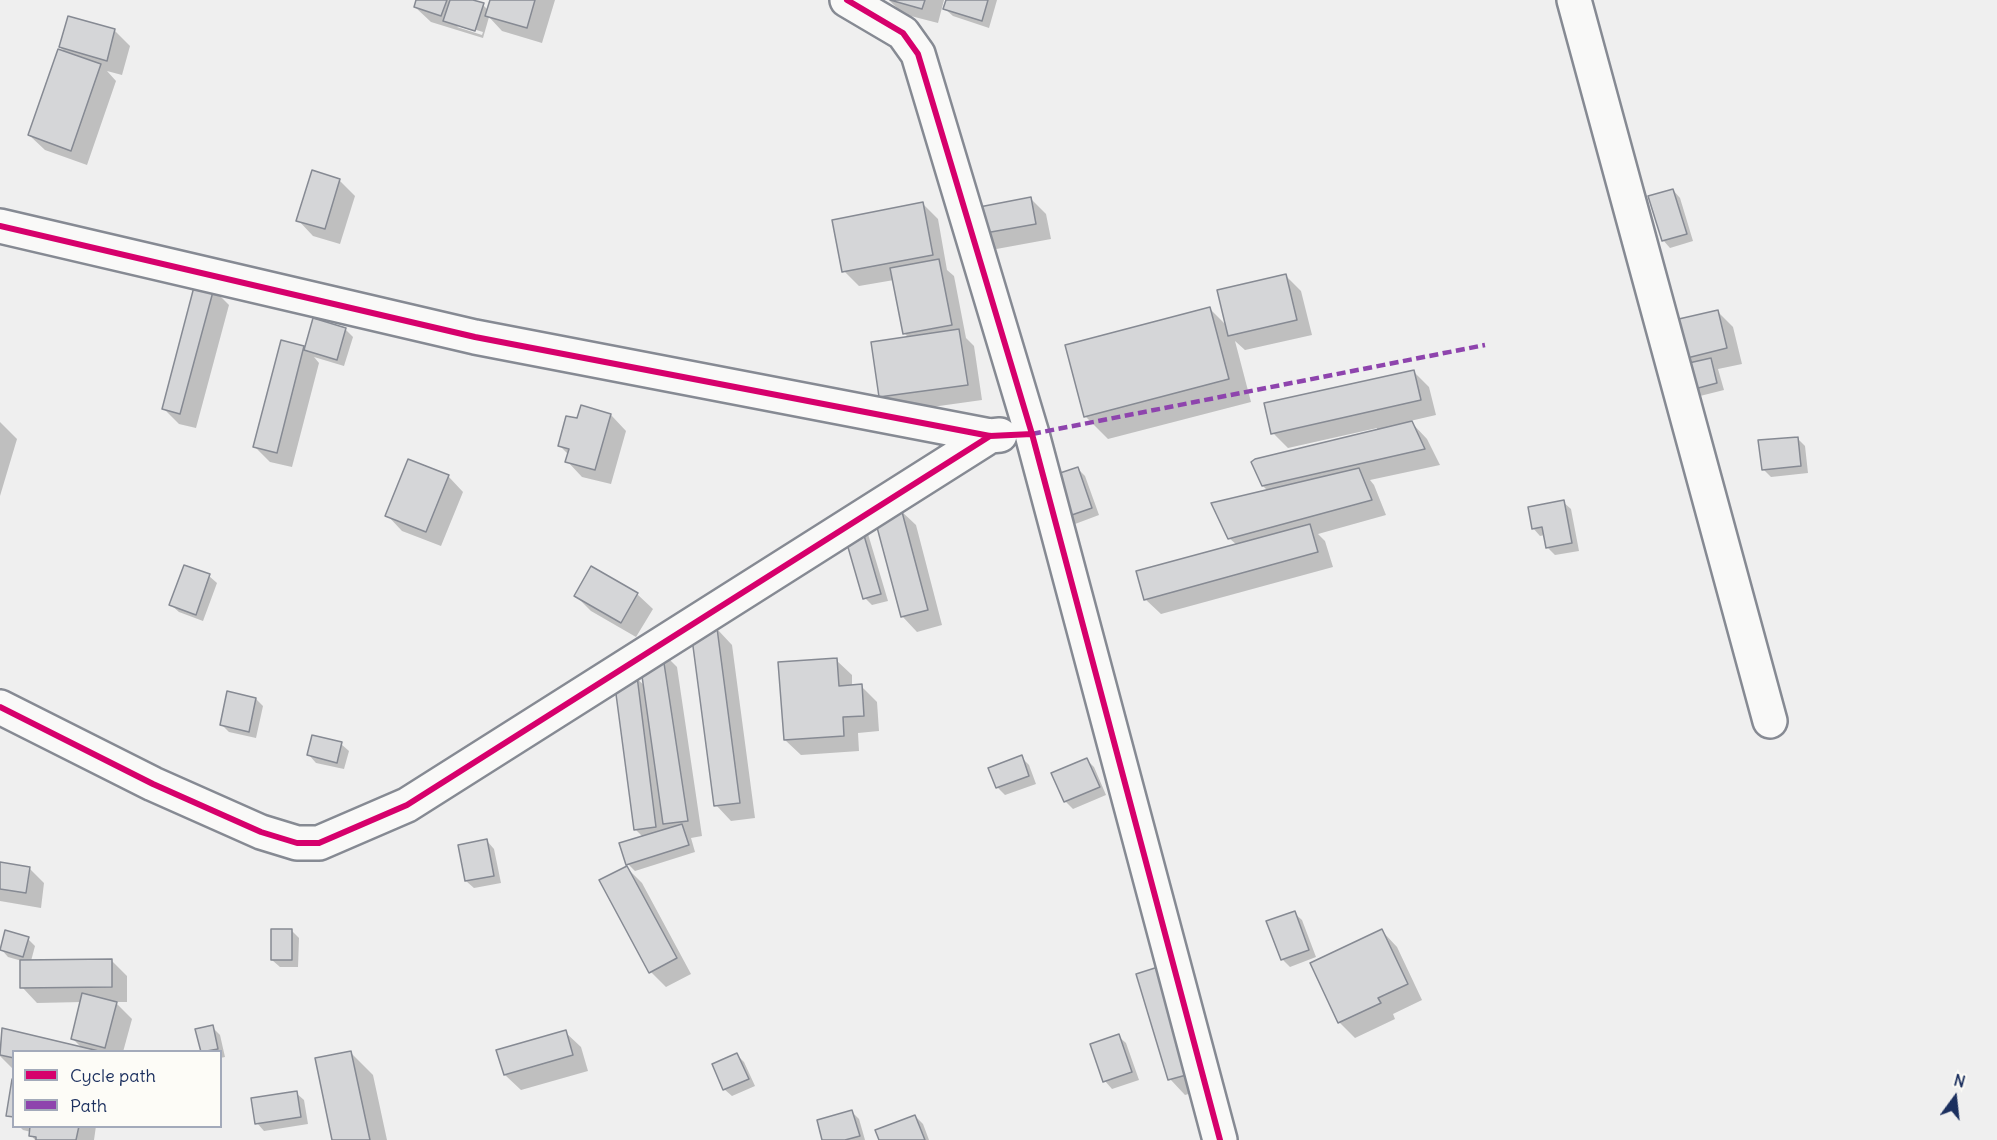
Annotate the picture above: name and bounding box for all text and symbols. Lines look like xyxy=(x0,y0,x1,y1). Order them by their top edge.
legend xyxy=(12,1050,222,1128)
text: Cycle path xyxy=(70,1064,156,1087)
north arrow xyxy=(1925,1068,1985,1128)
text: N xyxy=(1952,1070,1968,1092)
text: Path xyxy=(70,1094,107,1117)

